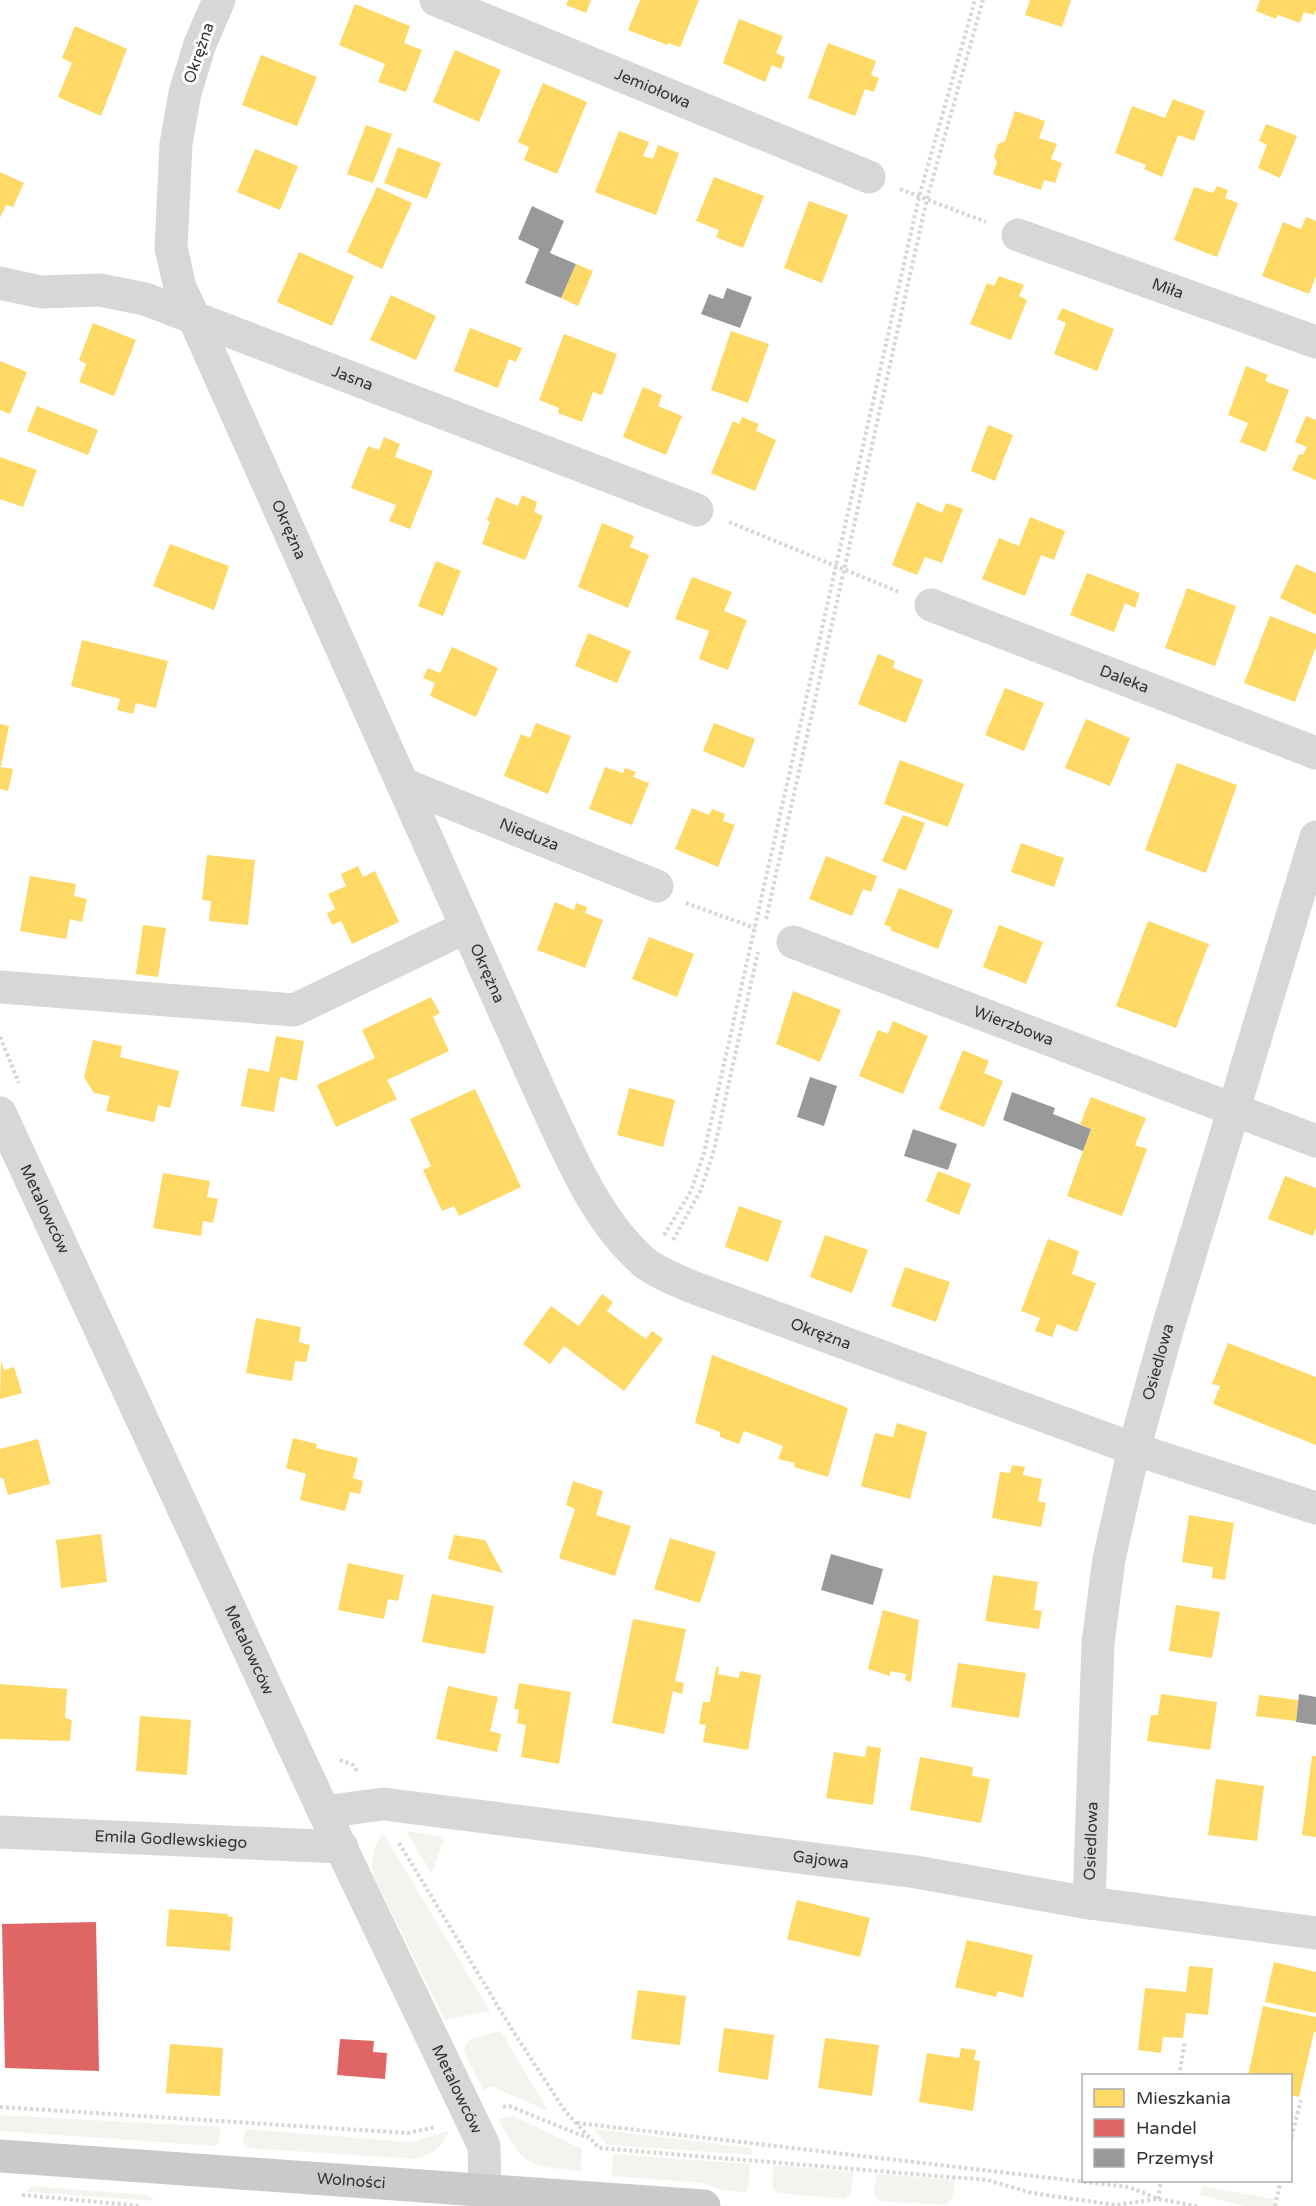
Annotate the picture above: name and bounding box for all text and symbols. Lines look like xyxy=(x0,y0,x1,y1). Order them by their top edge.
street label: Okrężna xyxy=(179,20,219,86)
street label: Jemiołowa xyxy=(612,64,694,113)
street label: Miła xyxy=(1149,274,1186,304)
street label: Jasna xyxy=(329,361,376,395)
street label: Okrężna xyxy=(267,497,311,563)
street label: Daleka xyxy=(1097,661,1152,698)
street label: Nieduża xyxy=(496,814,562,856)
street label: Okrężna xyxy=(465,940,509,1006)
street label: Wierzbowa xyxy=(971,1002,1057,1050)
street label: Metalowców xyxy=(15,1161,74,1257)
street label: Okrężna xyxy=(787,1314,854,1354)
street label: Osiedlowa xyxy=(1138,1321,1178,1403)
street label: Metalowców xyxy=(220,1602,278,1698)
street label: Osiedlowa xyxy=(1080,1801,1103,1881)
street label: Emila Godlewskiego xyxy=(94,1826,248,1853)
street label: Gajowa xyxy=(792,1846,850,1873)
street label: Metalowców xyxy=(427,2042,487,2137)
legend xyxy=(1082,2074,1292,2182)
text: Mieszkania xyxy=(1136,2087,1231,2109)
text: Handel xyxy=(1136,2117,1197,2139)
text: Przemysł xyxy=(1136,2147,1214,2169)
street label: Wolności xyxy=(316,2169,386,2193)

